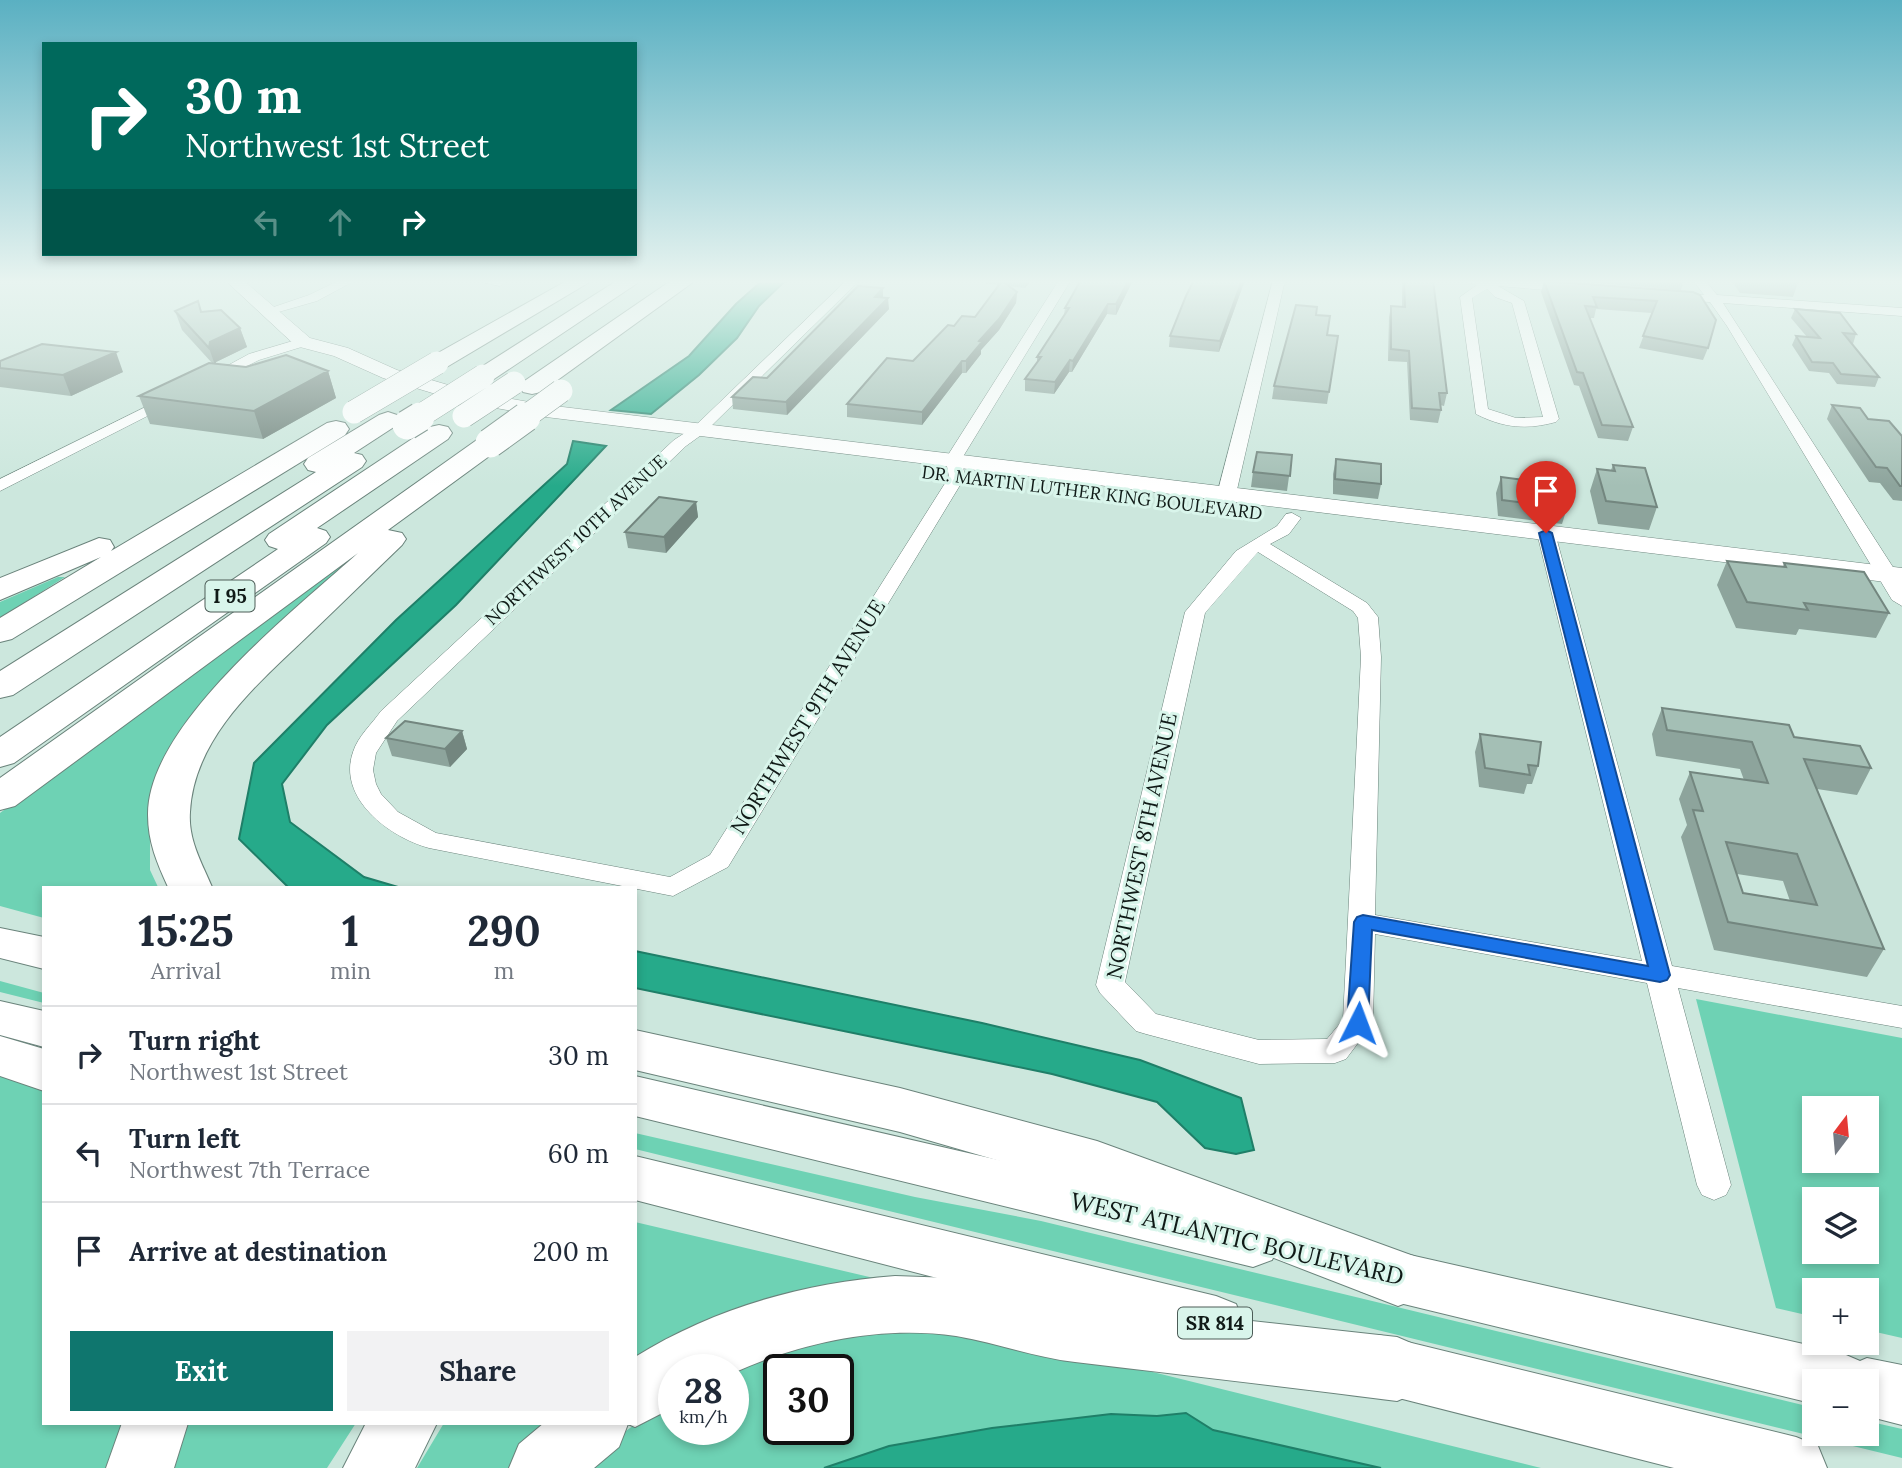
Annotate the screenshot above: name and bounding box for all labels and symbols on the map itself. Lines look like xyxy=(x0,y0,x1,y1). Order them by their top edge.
street label: NORTHWEST 10TH AVENUE xyxy=(480,449,671,630)
street label: DR. MARTIN LUTHER KING BOULEVARD xyxy=(920,460,1264,525)
pin xyxy=(1516,461,1576,533)
road number: I 95 xyxy=(205,580,254,611)
street label: NORTHWEST 9TH AVENUE xyxy=(724,594,891,839)
street label: NORTHWEST 8TH AVENUE xyxy=(1100,710,1183,981)
position arrow xyxy=(1321,986,1395,1060)
north arrow xyxy=(1802,1096,1880,1172)
street label: WEST ATLANTIC BOULEVARD xyxy=(1067,1185,1407,1292)
road number: SR 814 xyxy=(1178,1308,1252,1338)
speed limit sign: 30 xyxy=(763,1354,854,1445)

